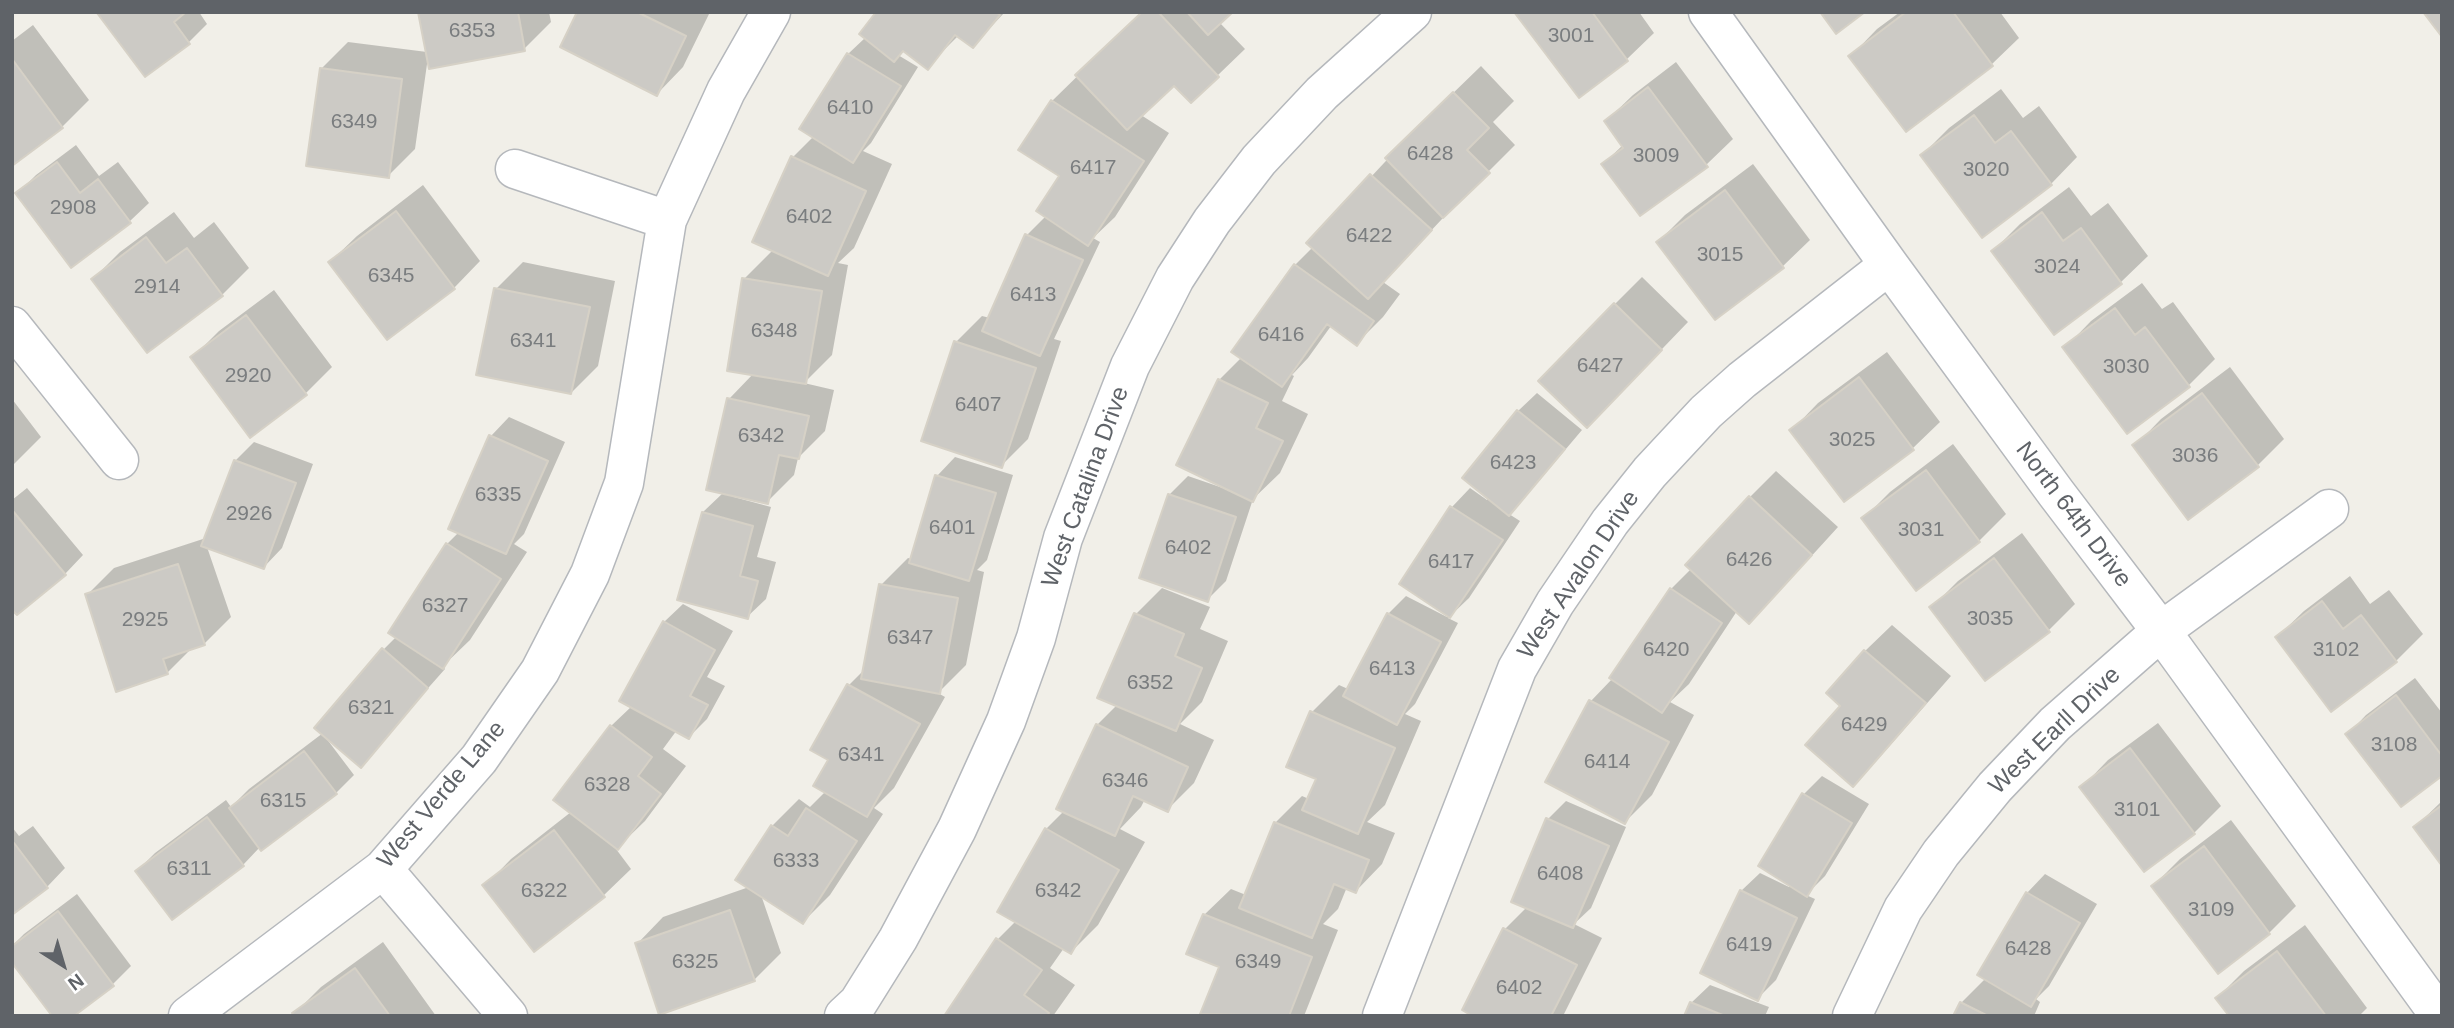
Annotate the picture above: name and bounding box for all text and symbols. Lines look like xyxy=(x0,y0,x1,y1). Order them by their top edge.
house number: 6353 xyxy=(449,18,495,44)
house number: 3001 xyxy=(1548,23,1594,49)
house number: 6410 xyxy=(827,95,873,121)
house number: 6349 xyxy=(331,109,377,135)
house number: 6428 xyxy=(1407,141,1453,167)
house number: 3009 xyxy=(1633,143,1679,169)
house number: 6417 xyxy=(1070,155,1116,181)
house number: 3020 xyxy=(1963,157,2009,183)
house number: 2908 xyxy=(50,195,96,221)
house number: 6402 xyxy=(786,204,832,230)
house number: 6422 xyxy=(1346,223,1392,249)
house number: 3015 xyxy=(1697,242,1743,268)
house number: 3024 xyxy=(2034,254,2080,280)
house number: 6345 xyxy=(368,263,414,289)
house number: 2914 xyxy=(134,274,180,300)
house number: 6413 xyxy=(1010,282,1056,308)
house number: 6348 xyxy=(751,318,797,344)
house number: 6416 xyxy=(1258,322,1304,348)
house number: 6341 xyxy=(510,328,556,354)
house number: 6427 xyxy=(1577,353,1623,379)
house number: 3030 xyxy=(2103,354,2149,380)
house number: 2920 xyxy=(225,363,271,389)
street label: West Catalina Drive xyxy=(1036,383,1136,591)
house number: 6407 xyxy=(955,392,1001,418)
house number: 6342 xyxy=(738,423,784,449)
house number: 3025 xyxy=(1829,427,1875,453)
street label: North 64th Drive xyxy=(2009,437,2137,593)
house number: 3036 xyxy=(2172,443,2218,469)
house number: 6423 xyxy=(1490,450,1536,476)
house number: 6335 xyxy=(475,482,521,508)
street label: West Avalon Drive xyxy=(1512,485,1646,665)
house number: 2926 xyxy=(226,501,272,527)
house number: 6401 xyxy=(929,515,975,541)
house number: 3031 xyxy=(1898,517,1944,543)
house number: 6402 xyxy=(1165,535,1211,561)
house number: 6426 xyxy=(1726,547,1772,573)
house number: 6417 xyxy=(1428,549,1474,575)
house number: 6327 xyxy=(422,593,468,619)
house number: 3035 xyxy=(1967,606,2013,632)
house number: 2925 xyxy=(122,607,168,633)
house number: 6347 xyxy=(887,625,933,651)
house number: 6420 xyxy=(1643,637,1689,663)
house number: 3102 xyxy=(2313,637,2359,663)
house number: 6413 xyxy=(1369,656,1415,682)
street label: West Earll Drive xyxy=(1983,661,2127,801)
house number: 6352 xyxy=(1127,670,1173,696)
house number: 6321 xyxy=(348,695,394,721)
house number: 6429 xyxy=(1841,712,1887,738)
street label: West Verde Lane xyxy=(372,715,512,875)
house number: 3108 xyxy=(2371,732,2417,758)
house number: 6341 xyxy=(838,742,884,768)
house number: 6414 xyxy=(1584,749,1630,775)
house number: 6346 xyxy=(1102,768,1148,794)
house number: 6328 xyxy=(584,772,630,798)
house number: 6315 xyxy=(260,788,306,814)
house number: 3101 xyxy=(2114,797,2160,823)
house number: 6333 xyxy=(773,848,819,874)
house number: 6311 xyxy=(166,856,212,882)
house number: 6408 xyxy=(1537,861,1583,887)
house number: 6322 xyxy=(521,878,567,904)
house number: 6342 xyxy=(1035,878,1081,904)
house number: 3109 xyxy=(2188,897,2234,923)
north arrow xyxy=(28,930,98,1000)
house number: 6419 xyxy=(1726,932,1772,958)
house number: 6428 xyxy=(2005,936,2051,962)
house number: 6325 xyxy=(672,949,718,975)
house number: 6349 xyxy=(1235,949,1281,975)
text: N xyxy=(64,970,88,995)
house number: 6402 xyxy=(1496,975,1542,1001)

